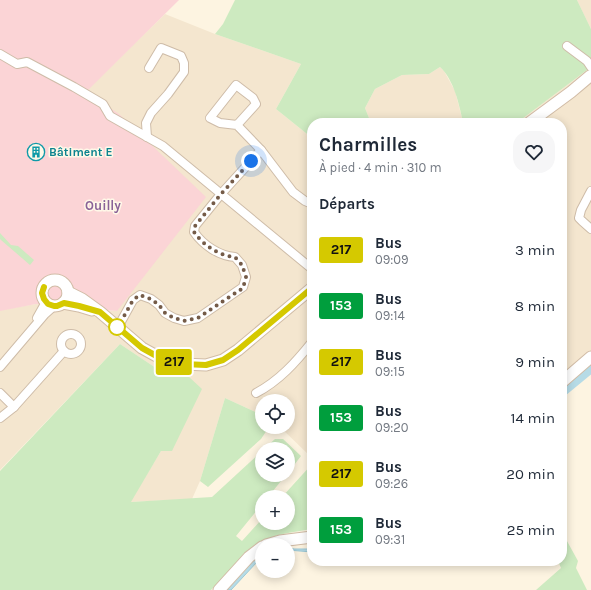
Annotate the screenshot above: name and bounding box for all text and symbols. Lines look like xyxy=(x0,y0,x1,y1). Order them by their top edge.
button: heart xyxy=(513,131,555,173)
text: Charmilles xyxy=(319,134,417,156)
building icon: Bâtiment E xyxy=(26,142,46,162)
place label: Bâtiment E xyxy=(49,145,113,159)
your location xyxy=(241,151,261,171)
text: À pied · 4 min · 310 m xyxy=(319,160,442,175)
text: Départs xyxy=(319,195,375,213)
district label: Ouilly xyxy=(85,198,121,213)
text: Bus xyxy=(375,234,402,252)
text: 217 xyxy=(331,241,351,258)
text: 3 min xyxy=(515,241,555,259)
text: 09:09 xyxy=(375,252,409,267)
text: Bus xyxy=(375,290,402,308)
text: 153 xyxy=(330,297,352,314)
text: 8 min xyxy=(515,297,555,315)
text: 09:14 xyxy=(375,308,405,323)
unlabelled marker xyxy=(108,318,126,336)
text: Bus xyxy=(375,346,402,364)
line badge: 217 xyxy=(151,349,197,375)
text: 217 xyxy=(164,353,184,370)
text: 217 xyxy=(331,353,351,370)
text: 9 min xyxy=(515,353,555,371)
text: 09:15 xyxy=(375,364,405,379)
map controls xyxy=(255,394,295,578)
button: locate xyxy=(255,394,295,434)
text: Bus xyxy=(375,402,402,420)
text: 153 xyxy=(330,409,352,426)
text: 14 min xyxy=(511,409,555,427)
text: 09:20 xyxy=(375,420,409,435)
button: layers xyxy=(255,442,295,482)
text: Bus xyxy=(375,458,402,476)
text: 217 xyxy=(331,465,351,482)
text: 20 min xyxy=(506,465,555,483)
text: 09:26 xyxy=(375,476,408,491)
button: + xyxy=(255,490,295,530)
text: Bus xyxy=(375,514,402,532)
text: 153 xyxy=(330,521,352,538)
text: 25 min xyxy=(507,521,555,539)
text: 09:31 xyxy=(375,532,405,547)
button: − xyxy=(255,538,295,578)

